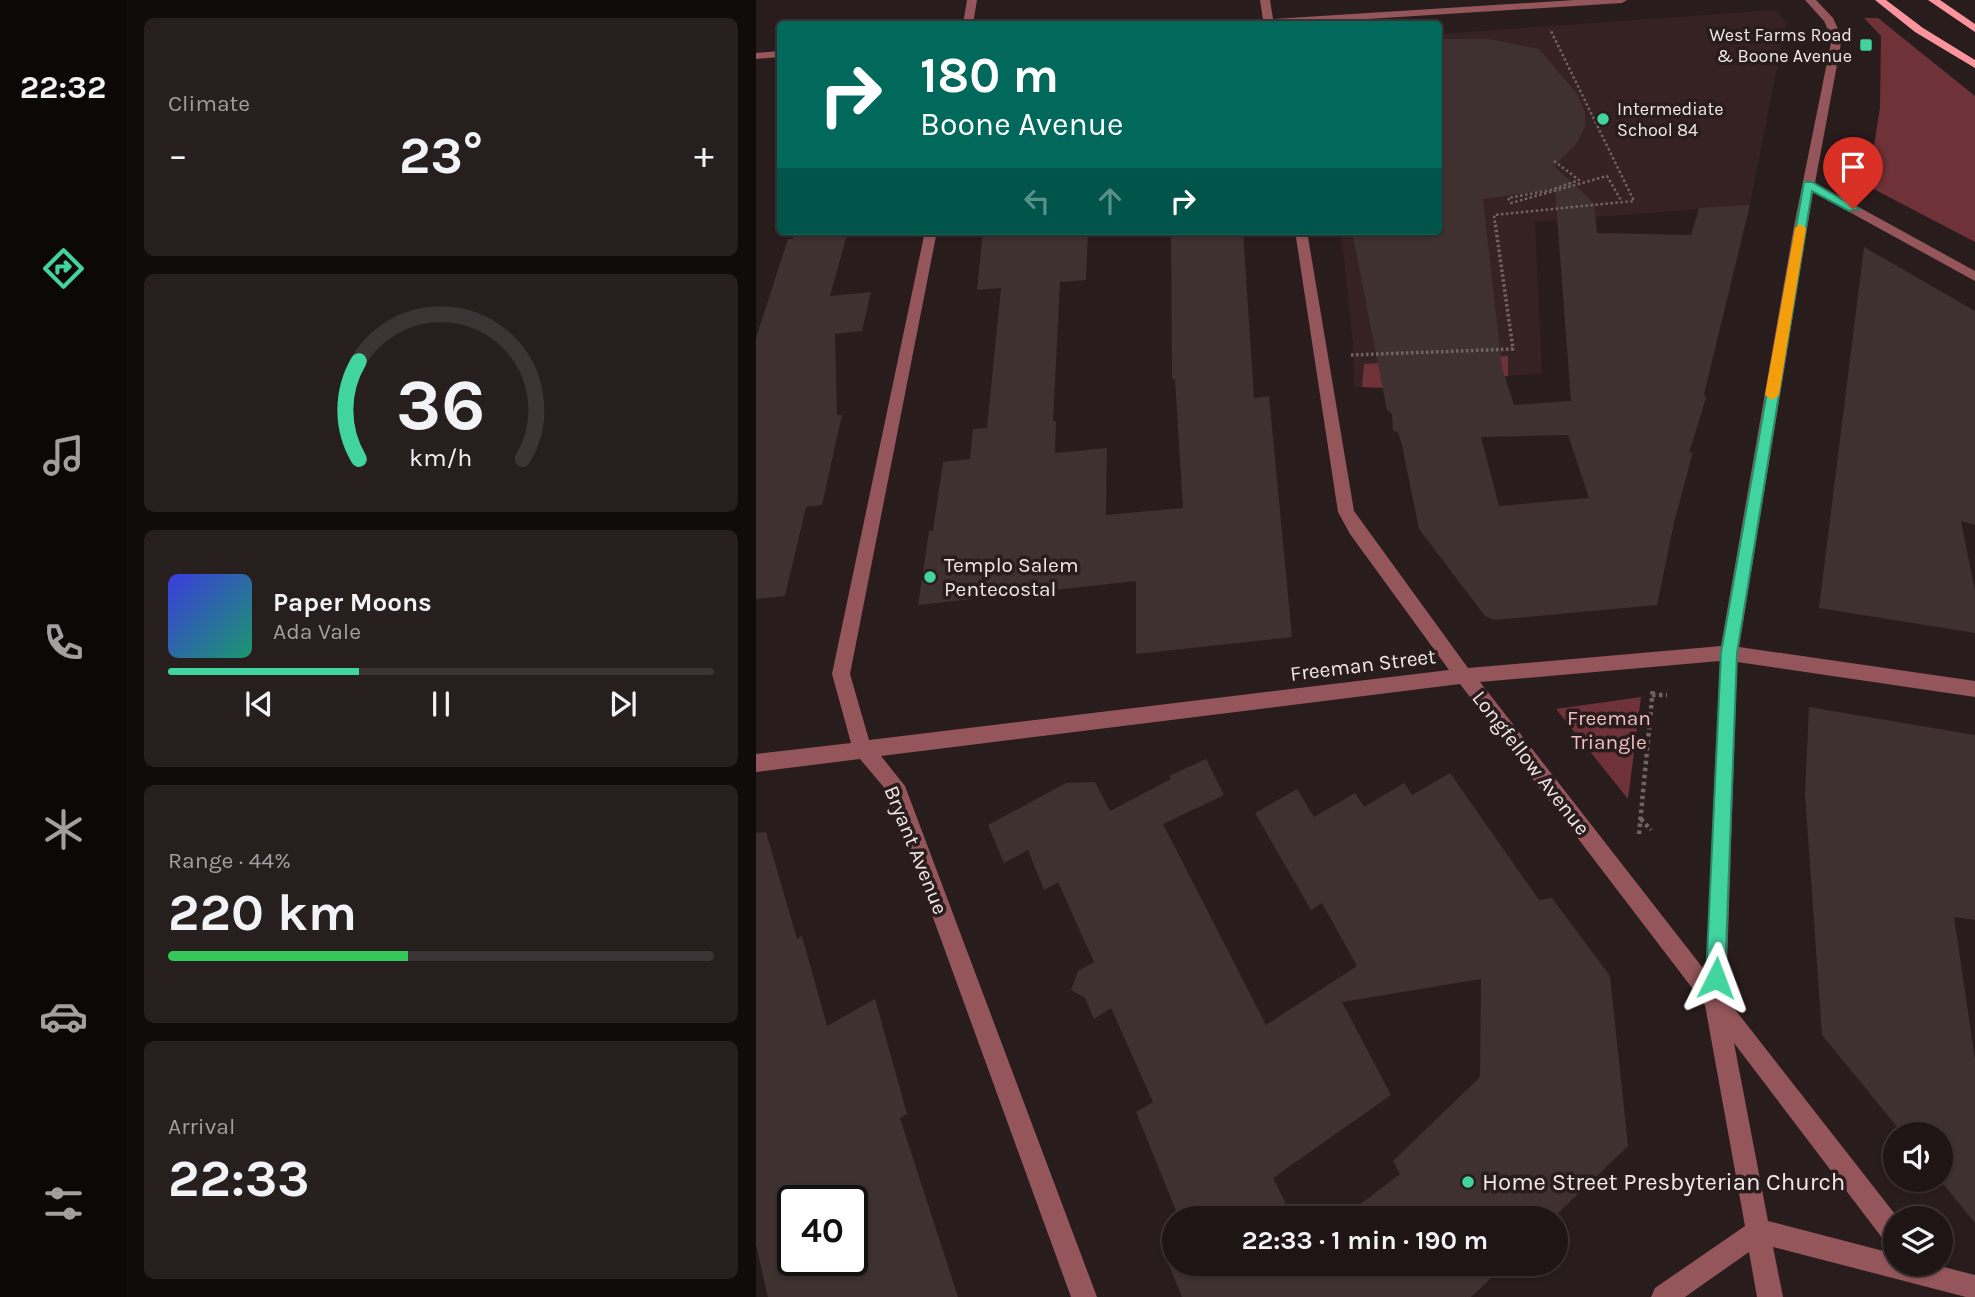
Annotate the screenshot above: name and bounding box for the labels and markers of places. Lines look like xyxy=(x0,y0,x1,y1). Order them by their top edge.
place label: West Farms Road & Boone Avenue xyxy=(1709,24,1852,67)
marker: West Farms Road & Boone Avenue xyxy=(1858,37,1874,53)
place label: Intermediate School 84 xyxy=(1617,98,1723,141)
marker: Intermediate School 84 xyxy=(1595,111,1611,127)
pin xyxy=(1823,137,1883,209)
place label: Templo Salem Pentecostal xyxy=(944,553,1079,601)
marker: Templo Salem Pentecostal xyxy=(922,569,938,585)
place label: Home Street Presbyterian Church xyxy=(1482,1168,1845,1196)
marker: Home Street Presbyterian Church xyxy=(1460,1174,1476,1190)

